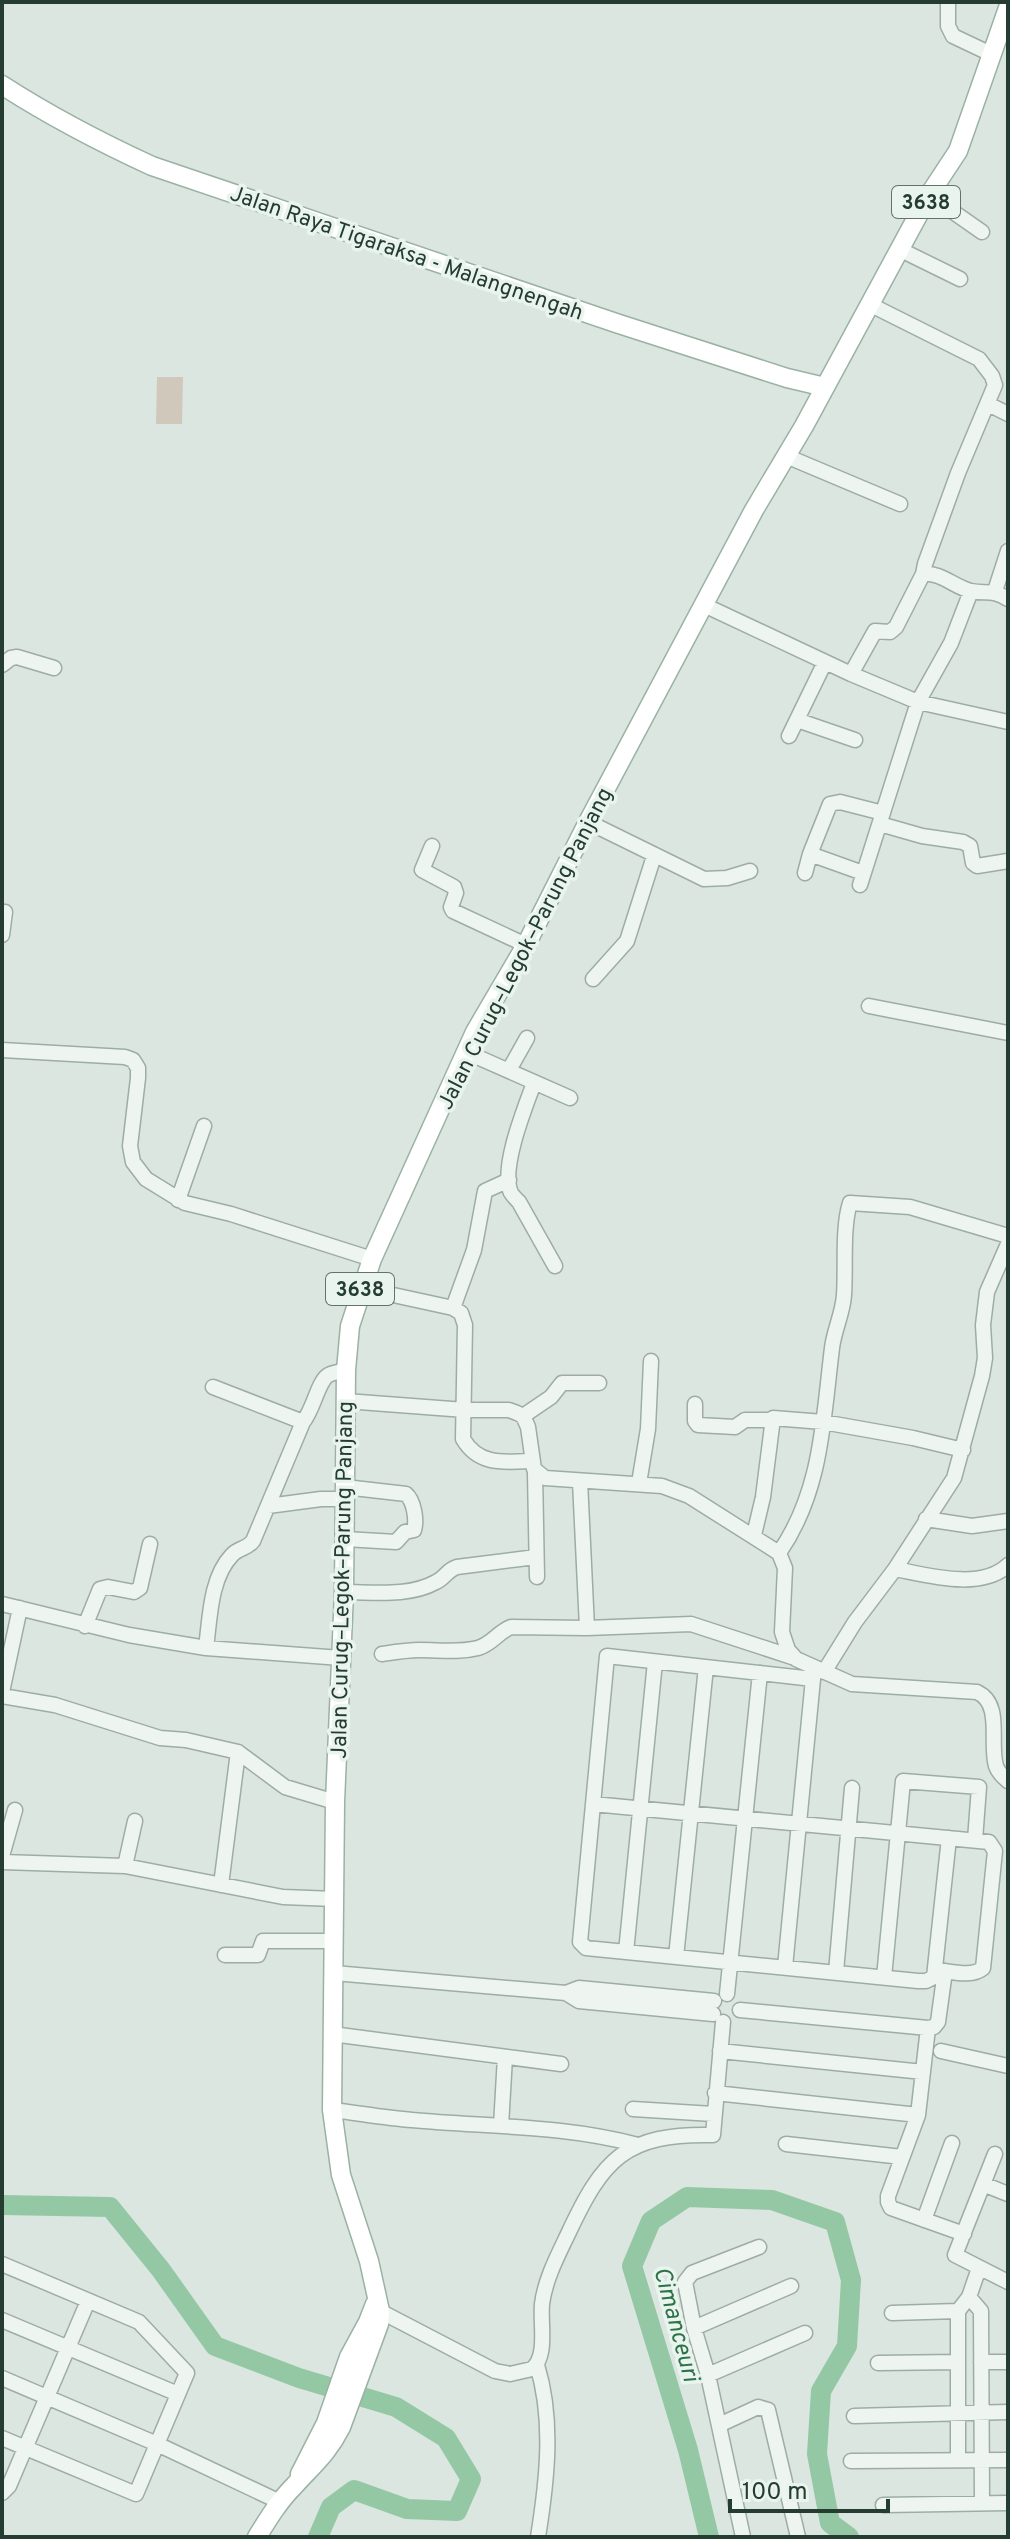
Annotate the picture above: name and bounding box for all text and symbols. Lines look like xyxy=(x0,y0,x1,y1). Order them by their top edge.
street label: Jalan Raya Tigaraksa - Malangnengah xyxy=(226,181,586,328)
road number: 3638 xyxy=(892,186,960,218)
street label: Jalan Curug–Legok–Parung Panjang xyxy=(433,784,620,1115)
road number: 3638 xyxy=(326,1273,394,1305)
street label: Jalan Curug–Legok–Parung Panjang xyxy=(327,1401,360,1759)
water label: Cimanceuri xyxy=(645,2264,705,2386)
scale bar xyxy=(730,2463,888,2513)
text: 100 m xyxy=(742,2478,808,2508)

